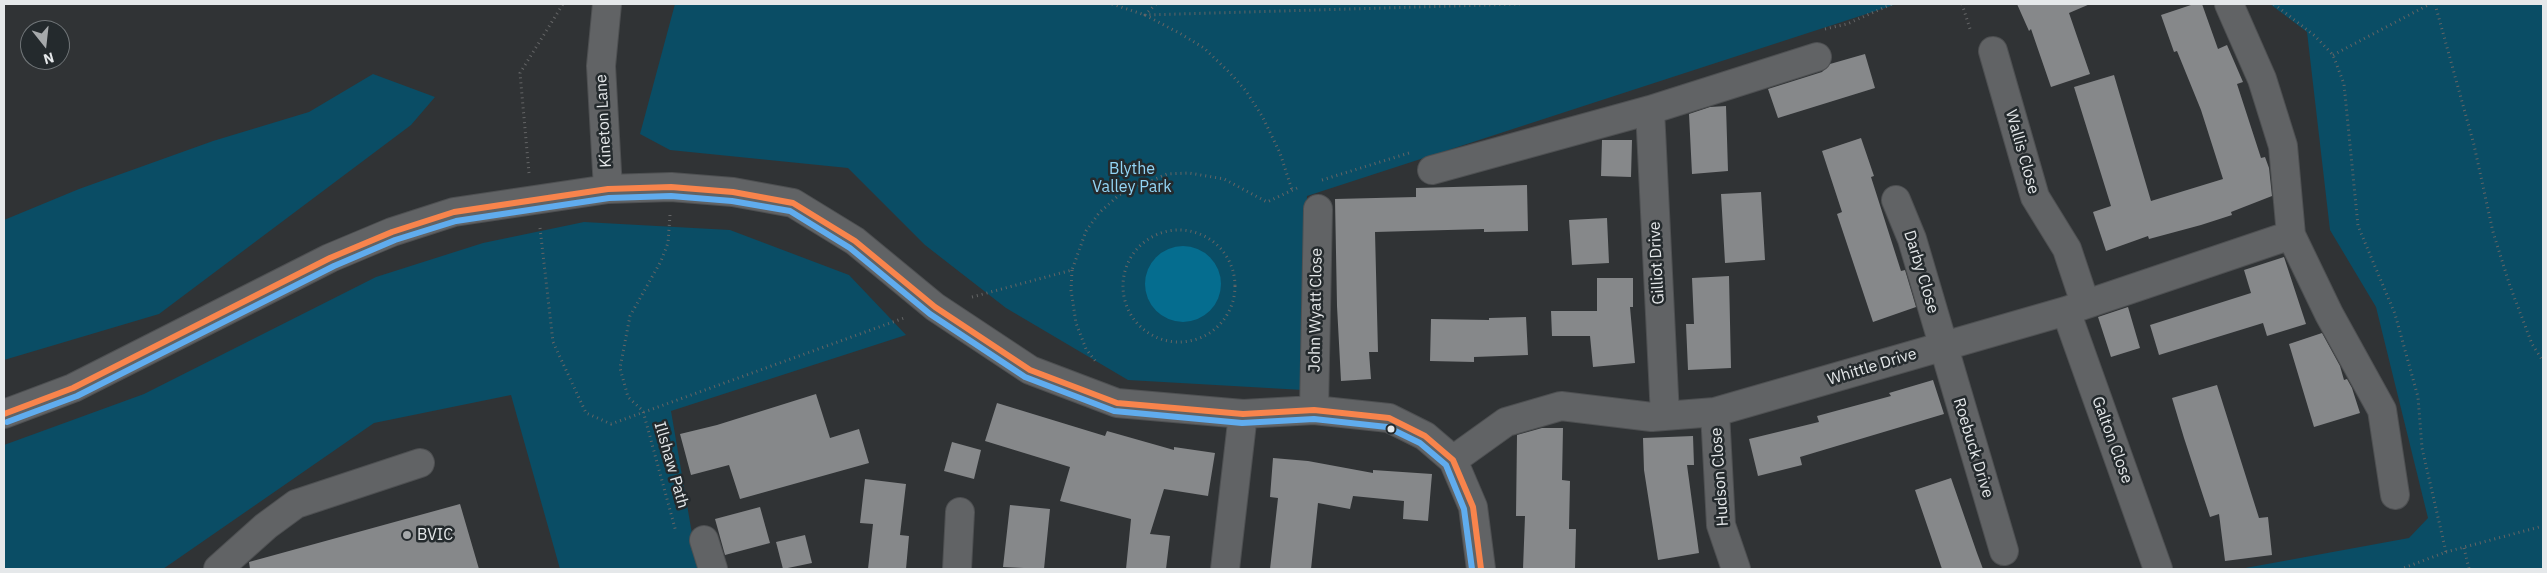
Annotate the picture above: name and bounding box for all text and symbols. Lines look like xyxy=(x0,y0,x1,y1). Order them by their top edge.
north arrow xyxy=(20,20,70,70)
text: N xyxy=(42,48,56,69)
street label: Kineton Lane xyxy=(592,74,616,168)
street label: Wallis Close xyxy=(2001,108,2043,196)
park label: Blythe Valley Park xyxy=(1092,159,1172,197)
street label: Gilliot Drive xyxy=(1645,221,1669,305)
street label: Darby Close xyxy=(1899,228,1943,316)
street label: John Wyatt Close xyxy=(1305,248,1327,372)
street label: Whittle Drive xyxy=(1825,344,1919,390)
street label: Galton Close xyxy=(2087,394,2137,486)
street label: Roebuck Drive xyxy=(1949,396,1997,500)
street label: Illshaw Path xyxy=(649,419,693,511)
unlabelled marker xyxy=(1386,424,1396,434)
street label: Hudson Close xyxy=(1707,427,1733,527)
place label: BVIC xyxy=(417,525,453,545)
marker: BVIC xyxy=(401,529,413,541)

